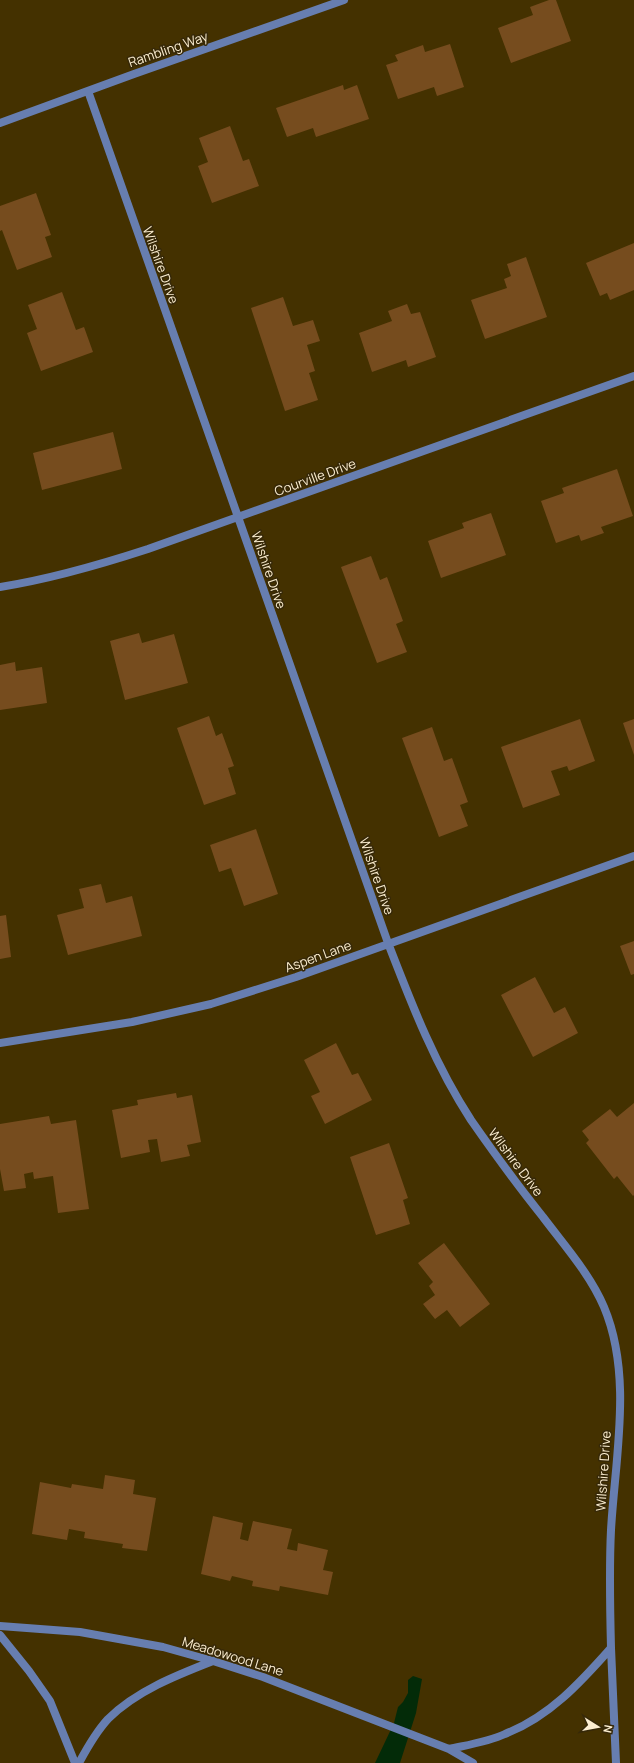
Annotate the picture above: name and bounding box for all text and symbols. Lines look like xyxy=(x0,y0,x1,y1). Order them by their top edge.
street label: Rambling Way xyxy=(126,27,211,71)
street label: Wilshire Drive xyxy=(139,224,183,306)
street label: Courville Drive xyxy=(272,454,359,500)
street label: Wilshire Drive xyxy=(247,529,291,611)
street label: Wilshire Drive xyxy=(355,835,399,917)
street label: Aspen Lane xyxy=(282,936,354,976)
street label: Wilshire Drive xyxy=(485,1124,548,1200)
street label: Wilshire Drive xyxy=(591,1430,615,1512)
street label: Meadowood Lane xyxy=(180,1632,286,1680)
north arrow xyxy=(578,1707,618,1747)
text: N xyxy=(600,1724,616,1734)

